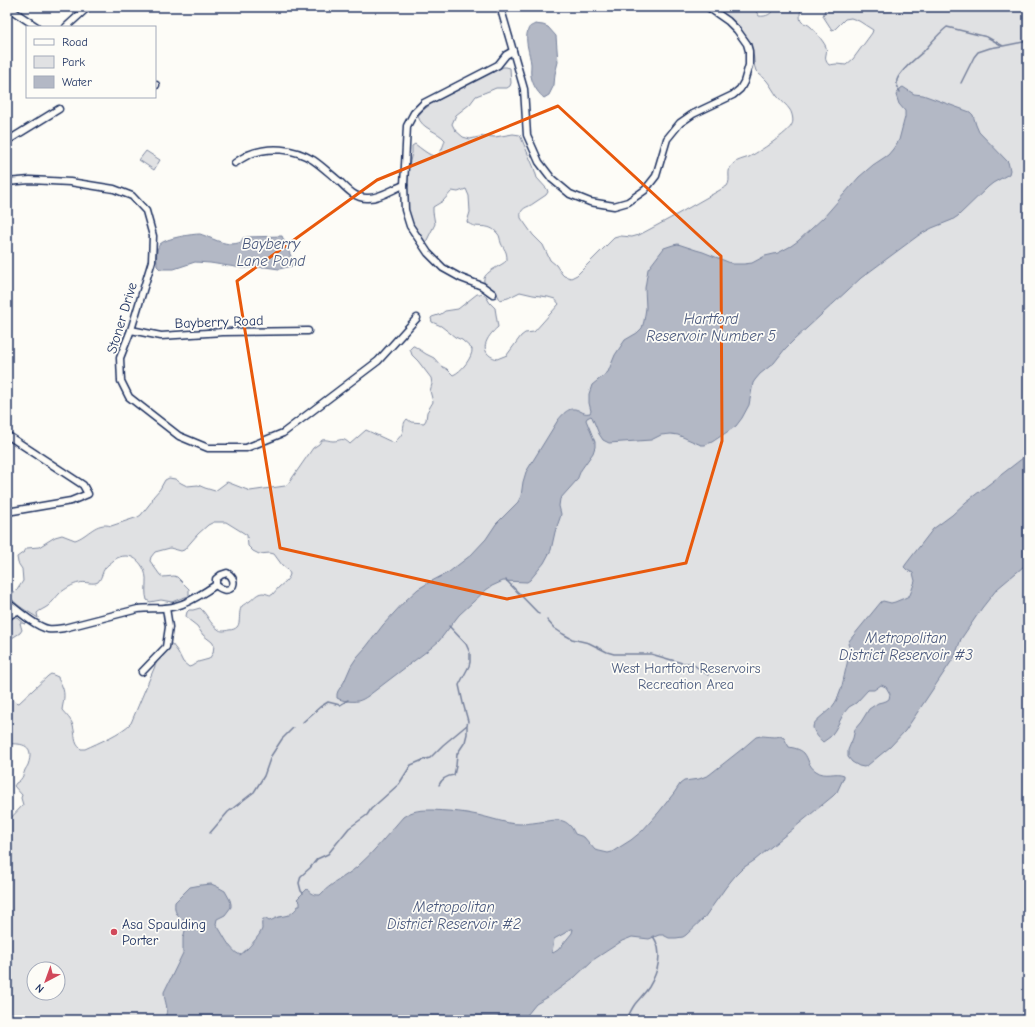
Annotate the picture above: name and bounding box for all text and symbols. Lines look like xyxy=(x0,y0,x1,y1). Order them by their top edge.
legend xyxy=(26,26,156,98)
text: Road xyxy=(62,35,88,49)
text: Park xyxy=(62,55,85,69)
text: Water xyxy=(62,75,92,89)
water label: Bayberry Lane Pond xyxy=(237,235,306,270)
street label: Stoner Drive xyxy=(103,280,141,356)
water label: Hartford Reservoir Number 5 xyxy=(646,310,777,345)
street label: Bayberry Road xyxy=(174,312,264,332)
water label: Metropolitan District Reservoir #3 xyxy=(839,629,973,664)
park label: West Hartford Reservoirs Recreation Area xyxy=(612,660,761,693)
water label: Metropolitan District Reservoir #2 xyxy=(387,898,521,933)
place label: Asa Spaulding Porter xyxy=(122,916,206,949)
marker: Asa Spaulding Porter xyxy=(109,927,119,937)
north arrow xyxy=(26,961,66,1001)
text: N xyxy=(33,981,47,995)

